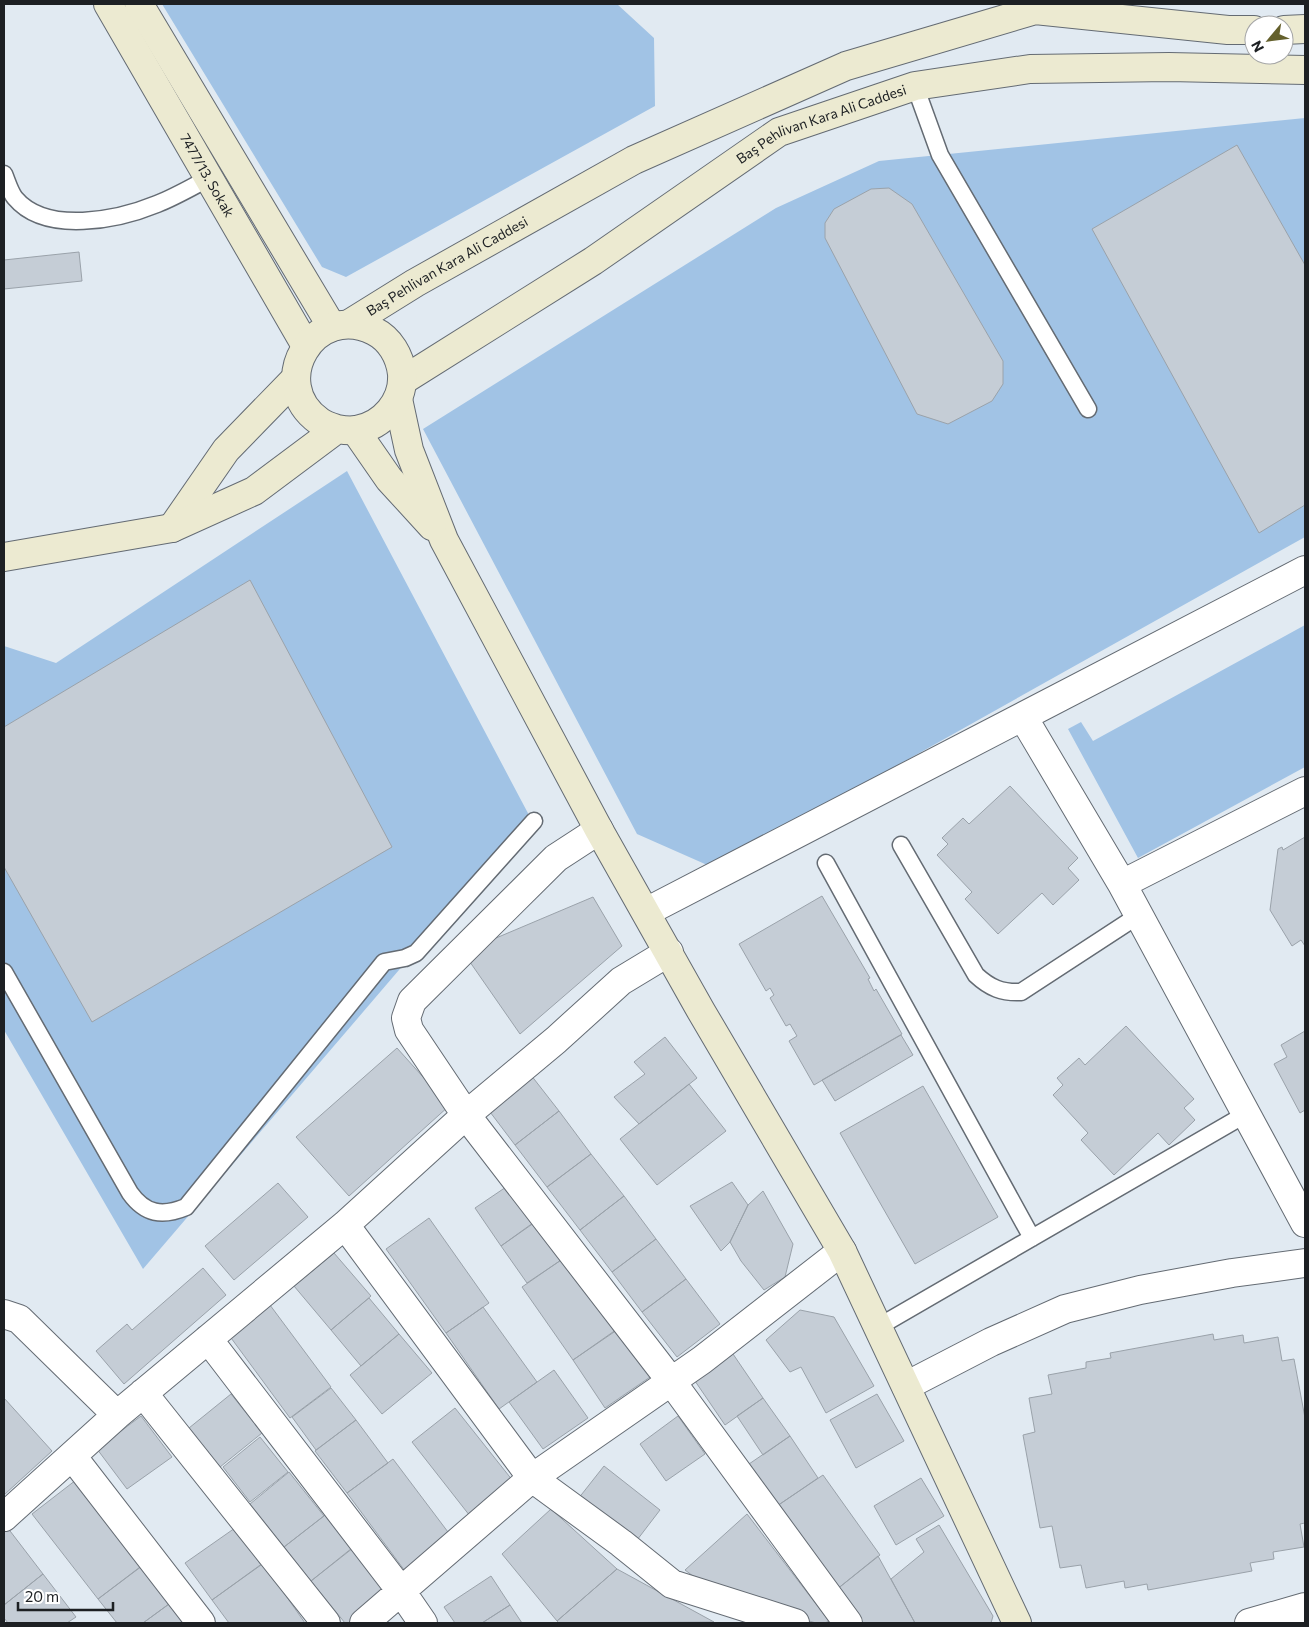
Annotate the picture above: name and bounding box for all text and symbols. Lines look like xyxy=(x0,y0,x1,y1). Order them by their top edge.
north arrow xyxy=(1244,15,1294,65)
text: N xyxy=(1247,38,1267,55)
street label: Baş Pehlivan Kara Ali Caddesi xyxy=(733,81,909,167)
street label: 7477/13. Sokak xyxy=(177,130,239,220)
street label: Baş Pehlivan Kara Ali Caddesi xyxy=(363,212,531,319)
scale bar xyxy=(18,1580,112,1612)
text: 20 m xyxy=(25,1587,59,1605)

